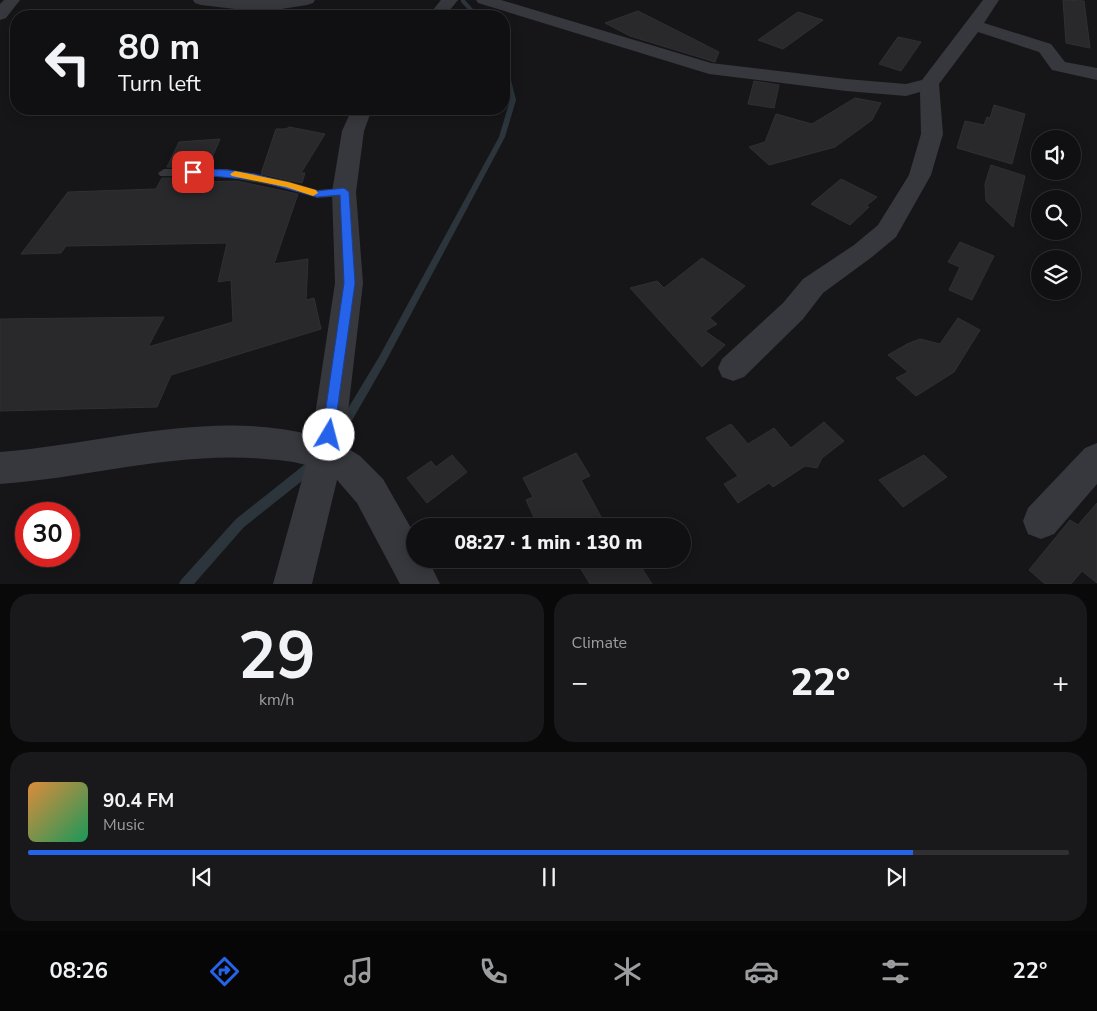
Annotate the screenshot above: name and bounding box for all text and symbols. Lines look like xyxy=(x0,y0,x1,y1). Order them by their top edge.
text: 80 m xyxy=(118,24,200,71)
icon: left xyxy=(35,30,100,95)
text: Turn left xyxy=(118,69,201,99)
map controls xyxy=(1031,130,1081,300)
button: sound xyxy=(1031,130,1081,180)
pin xyxy=(172,151,214,193)
icon: arrive xyxy=(179,158,207,186)
button: search xyxy=(1031,190,1081,240)
button: layers xyxy=(1031,250,1081,300)
position arrow xyxy=(302,408,354,460)
speed limit sign: 30 xyxy=(15,502,80,567)
text: 08:27 · 1 min · 130 m xyxy=(455,530,642,556)
text: 29 xyxy=(238,612,316,701)
text: Climate xyxy=(572,632,627,654)
text: 22° xyxy=(790,657,850,708)
text: − xyxy=(572,664,588,702)
text: + xyxy=(1052,664,1069,702)
text: km/h xyxy=(259,689,294,711)
text: 90.4 FM xyxy=(103,788,174,814)
text: Music xyxy=(103,814,144,836)
icon: previous xyxy=(188,863,216,891)
icon: pause xyxy=(535,863,563,891)
icon: next xyxy=(882,863,910,891)
icon: directions xyxy=(207,954,242,989)
icon: music xyxy=(341,954,376,989)
icon: phone xyxy=(476,954,511,989)
icon: climate xyxy=(610,954,645,989)
icon: car xyxy=(744,954,779,989)
icon: filters xyxy=(878,954,913,989)
text: 08:26 xyxy=(50,956,108,986)
text: 22° xyxy=(1013,956,1047,986)

